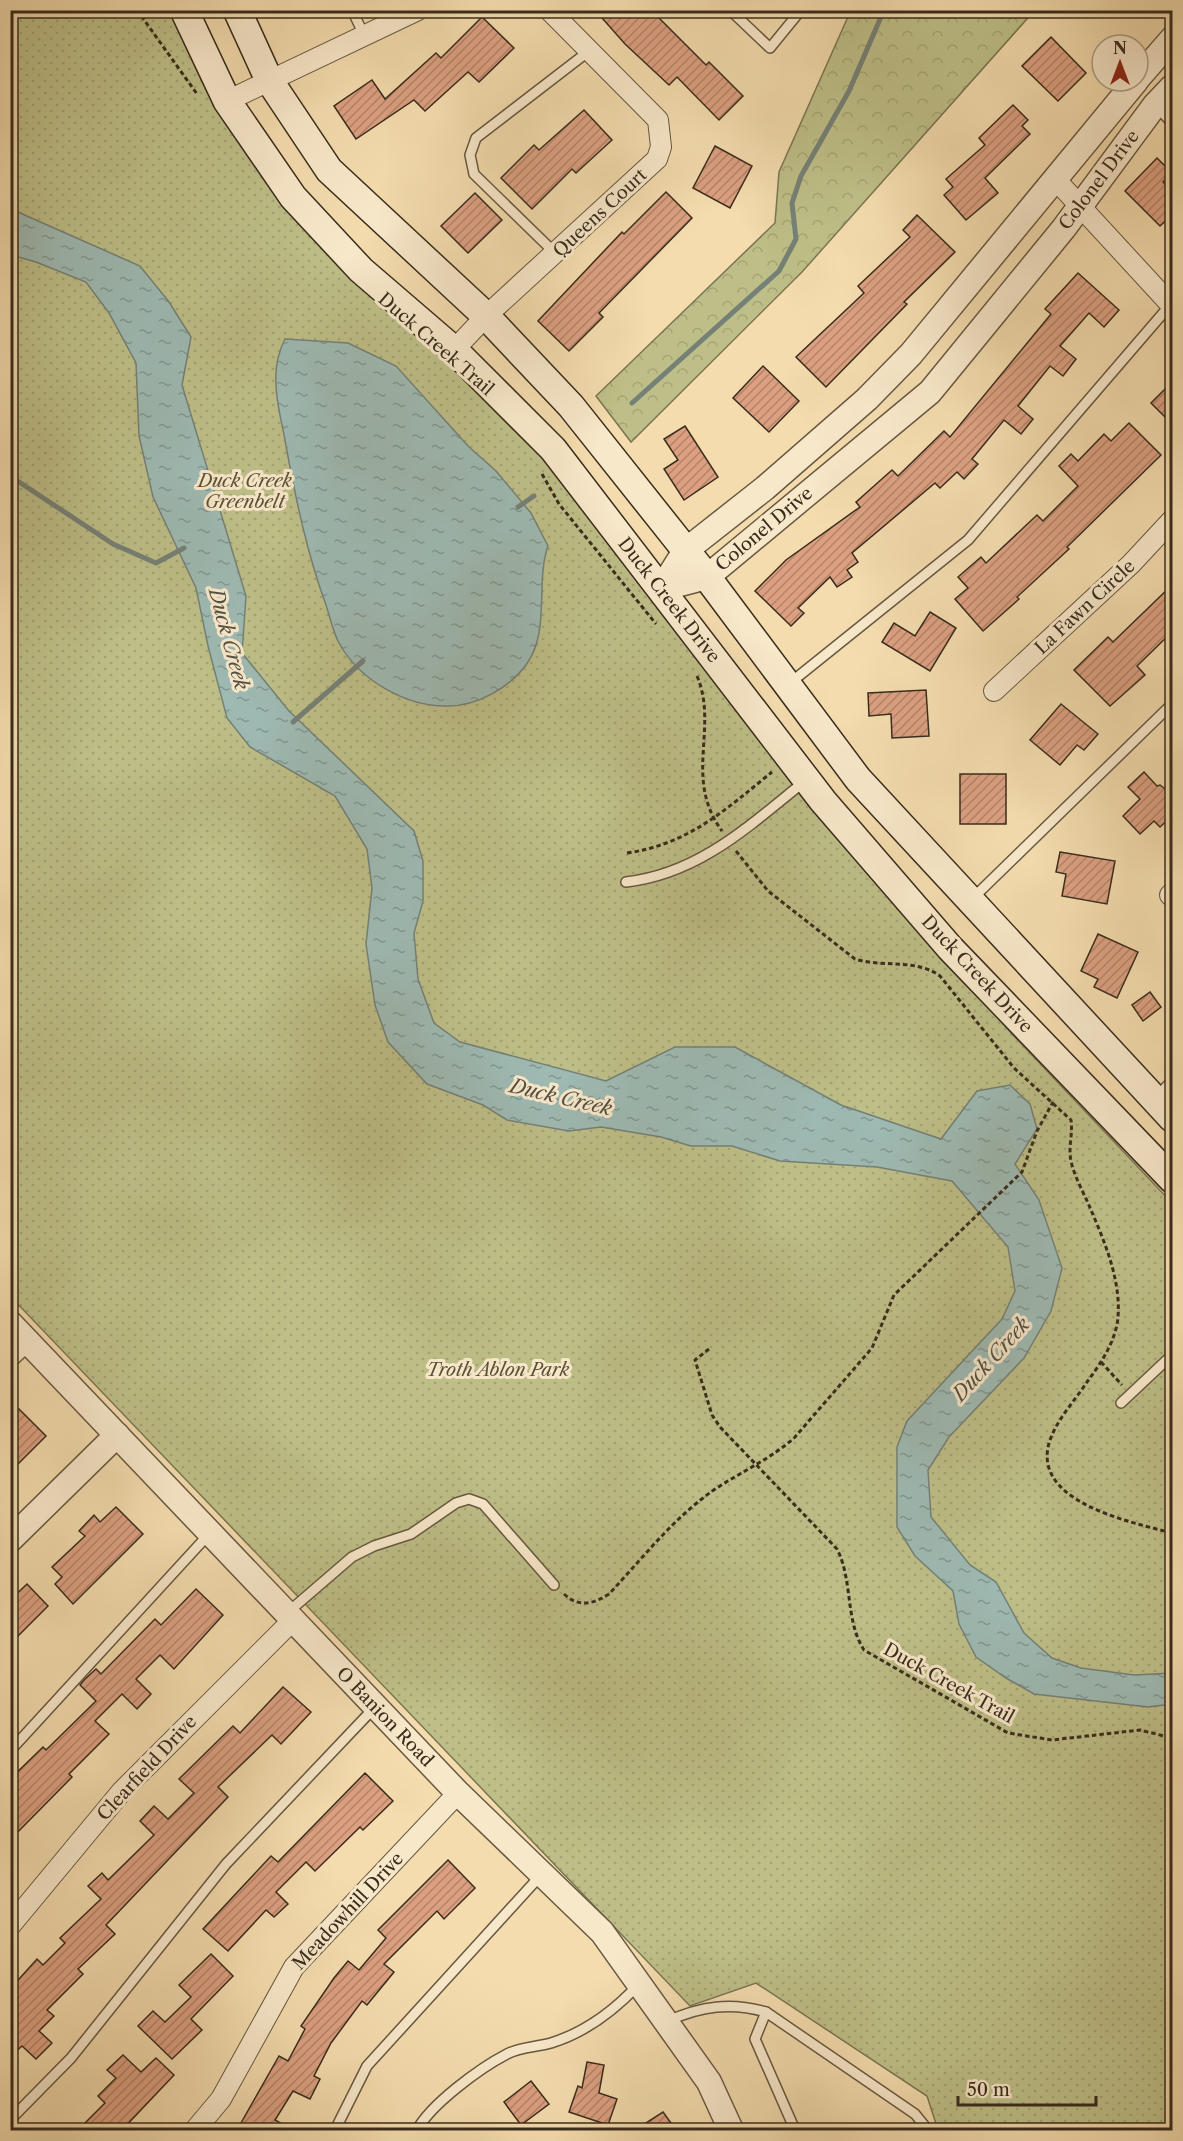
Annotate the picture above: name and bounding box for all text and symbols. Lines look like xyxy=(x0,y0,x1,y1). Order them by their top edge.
north arrow xyxy=(1090,33,1150,93)
text: N xyxy=(1113,38,1127,58)
street label: Colonel Drive xyxy=(1054,126,1144,234)
street label: Queens Court xyxy=(549,164,652,262)
street label: Duck Creek Trail xyxy=(374,288,498,400)
park label: Duck Creek Greenbelt xyxy=(196,470,293,513)
street label: Colonel Drive xyxy=(711,482,817,576)
street label: Duck Creek Drive xyxy=(613,533,725,667)
street label: La Fawn Circle xyxy=(1031,555,1139,659)
water label: Duck Creek xyxy=(203,584,254,693)
street label: Duck Creek Drive xyxy=(917,911,1037,1037)
water label: Duck Creek xyxy=(506,1073,615,1121)
water label: Duck Creek xyxy=(946,1312,1035,1407)
park label: Troth Ablon Park xyxy=(427,1359,570,1381)
street label: Duck Creek Trail xyxy=(880,1638,1018,1728)
street label: O Banion Road xyxy=(332,1663,438,1771)
street label: Clearfield Drive xyxy=(93,1711,201,1825)
street label: Meadowhill Drive xyxy=(288,1848,408,1974)
scale bar xyxy=(958,2069,1096,2107)
text: 50 m xyxy=(967,2079,1010,2101)

